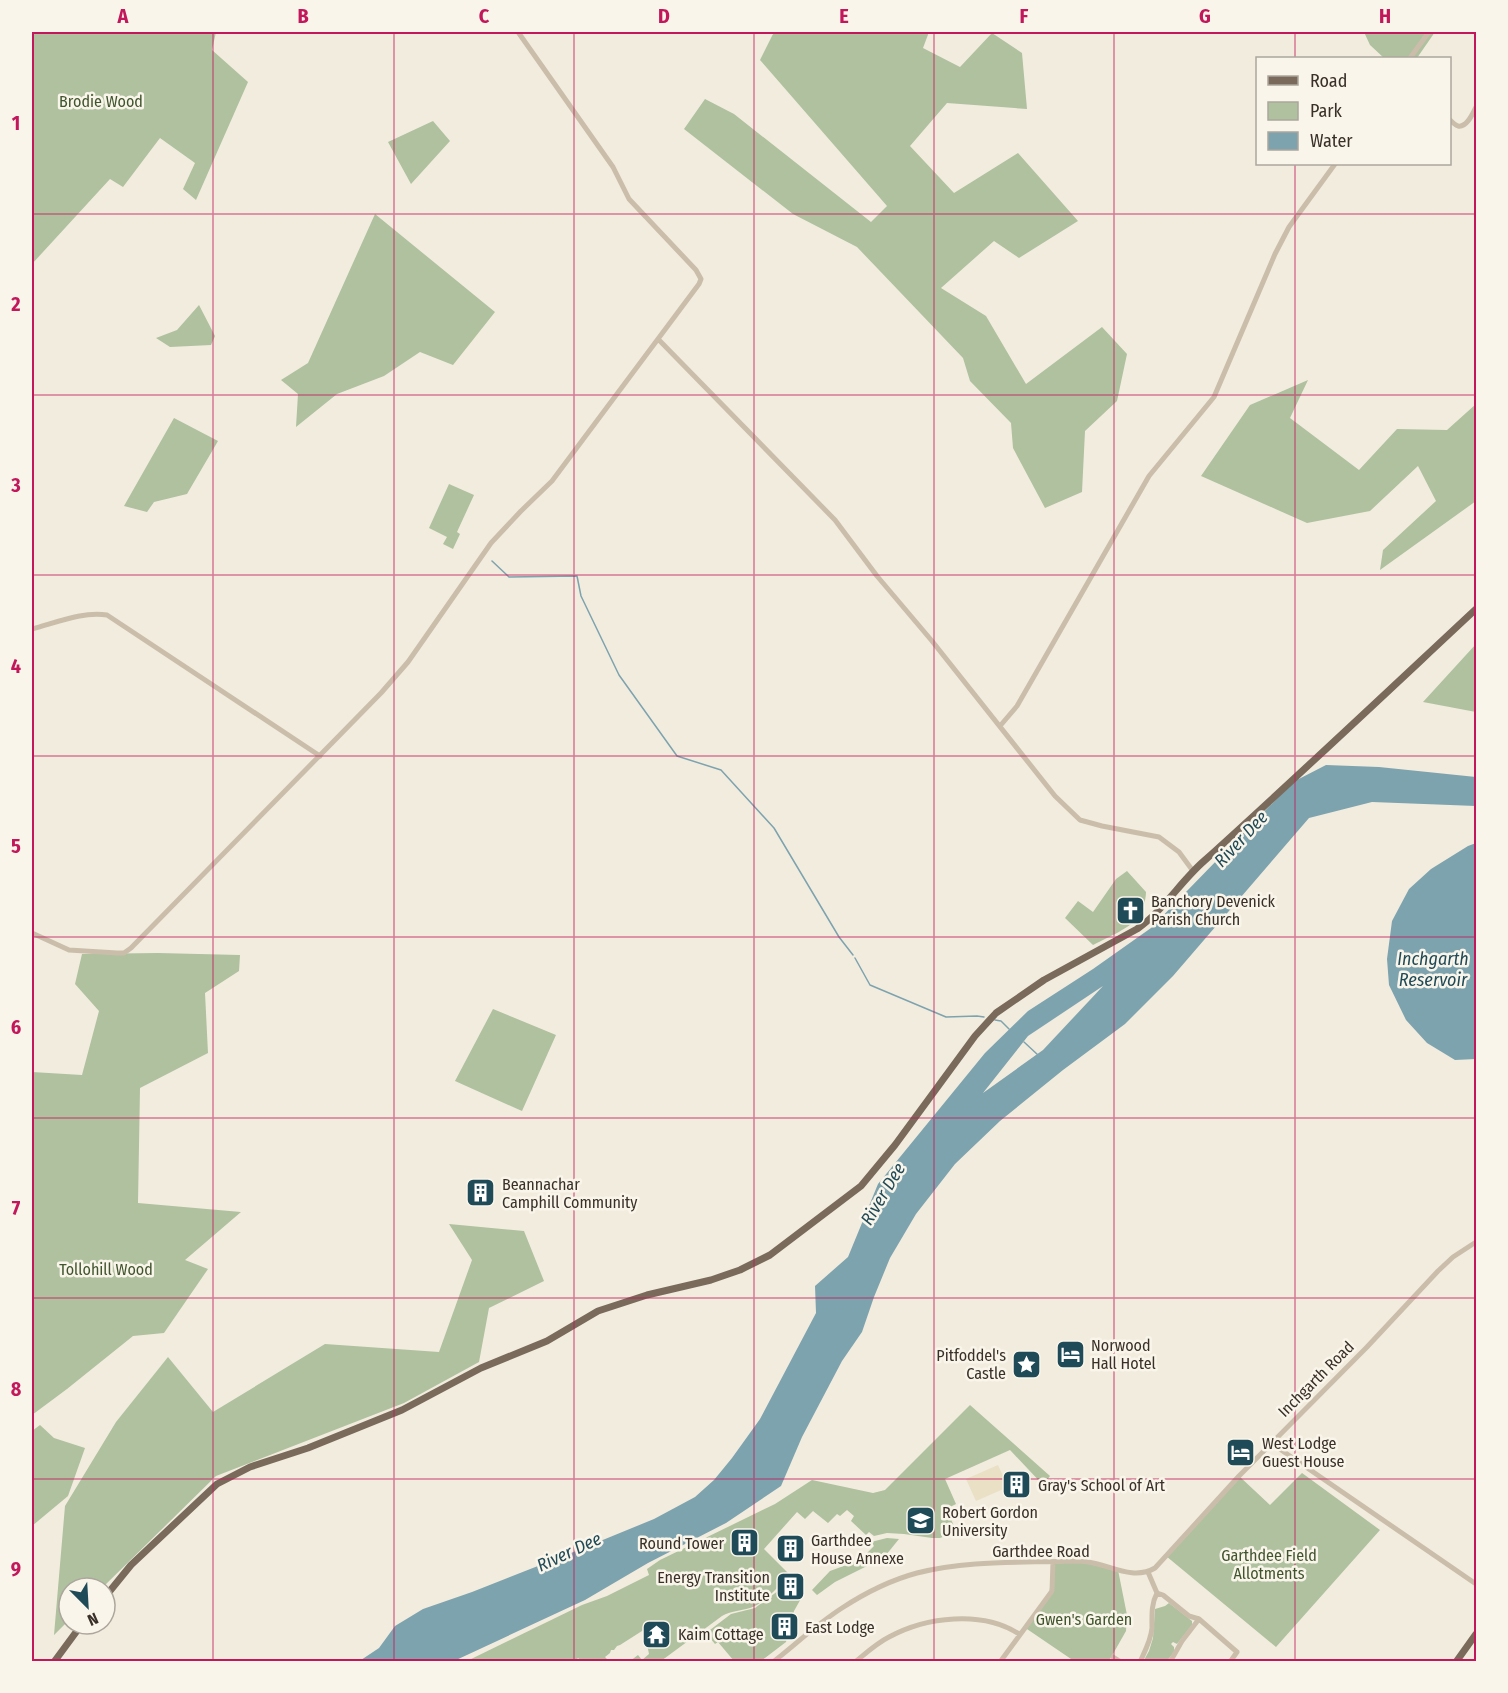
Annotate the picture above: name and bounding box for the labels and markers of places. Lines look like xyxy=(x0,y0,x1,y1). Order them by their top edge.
place label: Banchory Devenick Parish Church xyxy=(1151,892,1276,929)
church icon: Banchory Devenick Parish Church xyxy=(1114,894,1146,926)
place label: Beannachar Camphill Community xyxy=(502,1175,638,1212)
building icon: Beannachar Camphill Community xyxy=(465,1177,497,1209)
place label: Norwood Hall Hotel xyxy=(1091,1336,1156,1373)
hotel icon: Norwood Hall Hotel xyxy=(1054,1338,1086,1370)
place label: Pitfoddel's Castle xyxy=(936,1346,1006,1383)
place icon: Pitfoddel's Castle xyxy=(1011,1348,1043,1380)
place label: West Lodge Guest House xyxy=(1262,1434,1345,1471)
hotel icon: West Lodge Guest House xyxy=(1225,1436,1257,1468)
building icon: Gray's School of Art xyxy=(1001,1469,1033,1501)
place label: Gray's School of Art xyxy=(1038,1476,1166,1495)
place label: Robert Gordon University xyxy=(942,1503,1038,1540)
school or university icon: Robert Gordon University xyxy=(905,1505,937,1537)
building icon: Round Tower xyxy=(729,1527,761,1559)
place label: Garthdee House Annexe xyxy=(811,1531,904,1568)
building icon: Garthdee House Annexe xyxy=(774,1533,806,1565)
place label: Round Tower xyxy=(639,1534,724,1553)
place label: Energy Transition Institute xyxy=(657,1568,770,1605)
building icon: Energy Transition Institute xyxy=(775,1570,807,1602)
building icon: East Lodge xyxy=(768,1611,800,1643)
temple icon: Kaim Cottage xyxy=(641,1618,673,1650)
place label: East Lodge xyxy=(805,1618,875,1637)
place label: Kaim Cottage xyxy=(678,1625,764,1644)

